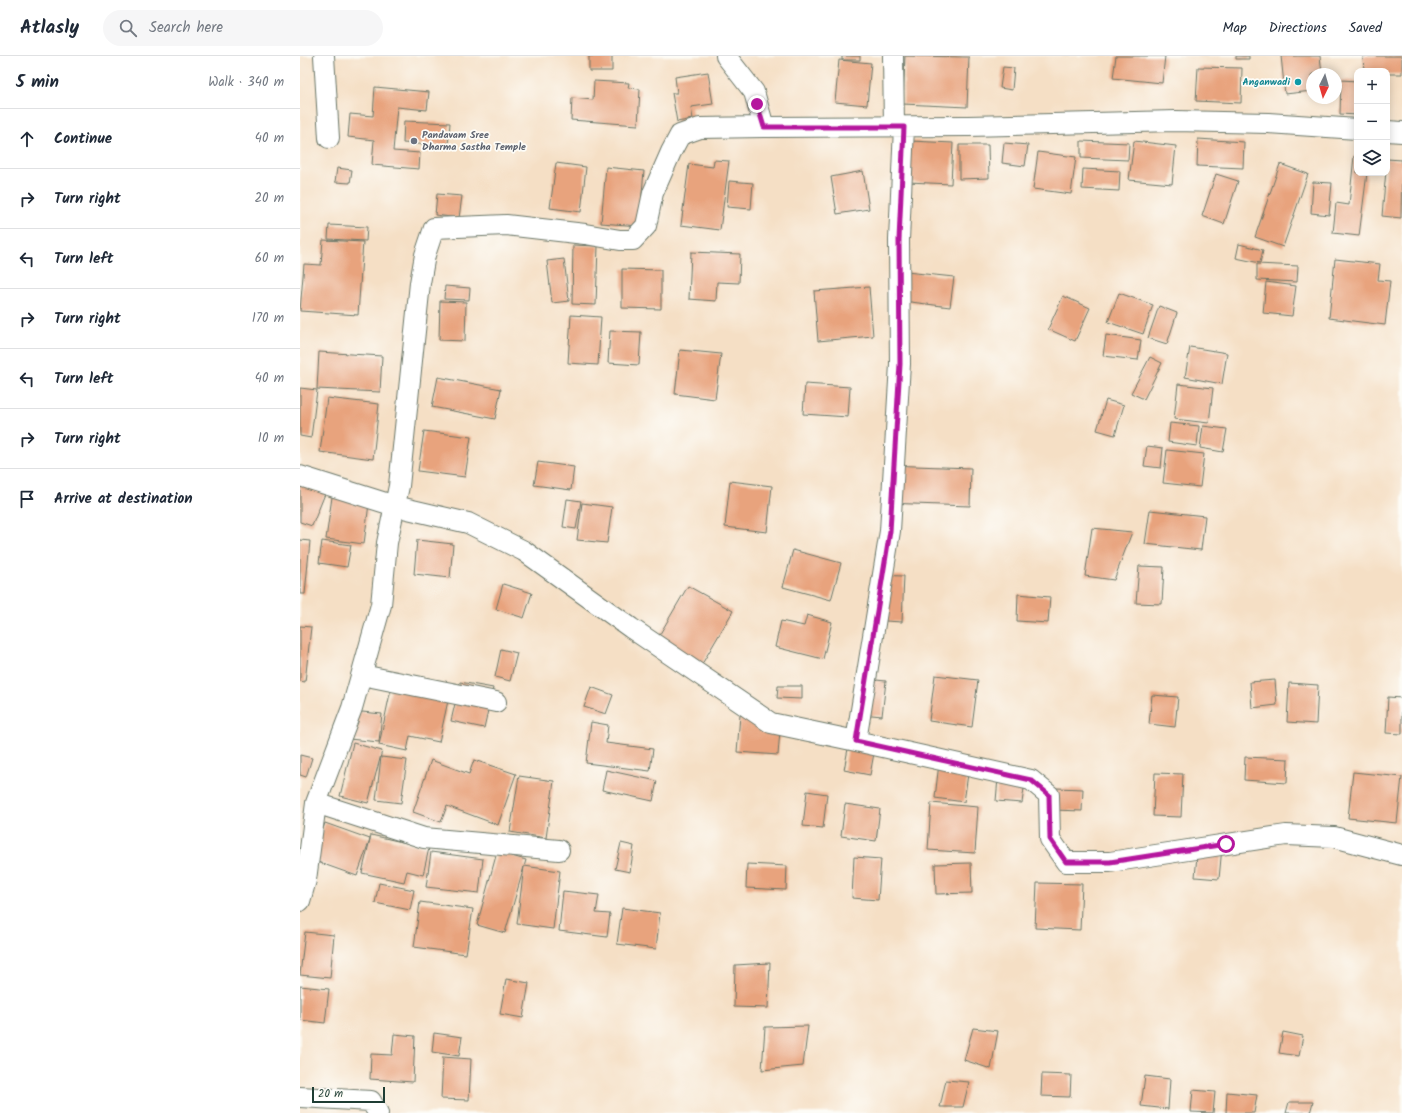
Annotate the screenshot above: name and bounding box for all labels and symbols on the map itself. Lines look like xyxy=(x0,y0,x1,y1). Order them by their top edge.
north arrow xyxy=(1306,68,1342,104)
place label: Anganwadi xyxy=(1243,74,1290,90)
marker: Anganwadi xyxy=(1293,77,1303,87)
route end xyxy=(748,95,766,113)
place label: Pandavam Sree Dharma Sastha Temple xyxy=(422,127,526,155)
marker: Pandavam Sree Dharma Sastha Temple xyxy=(409,136,419,146)
route start xyxy=(1217,835,1235,853)
scale bar xyxy=(312,1085,385,1104)

